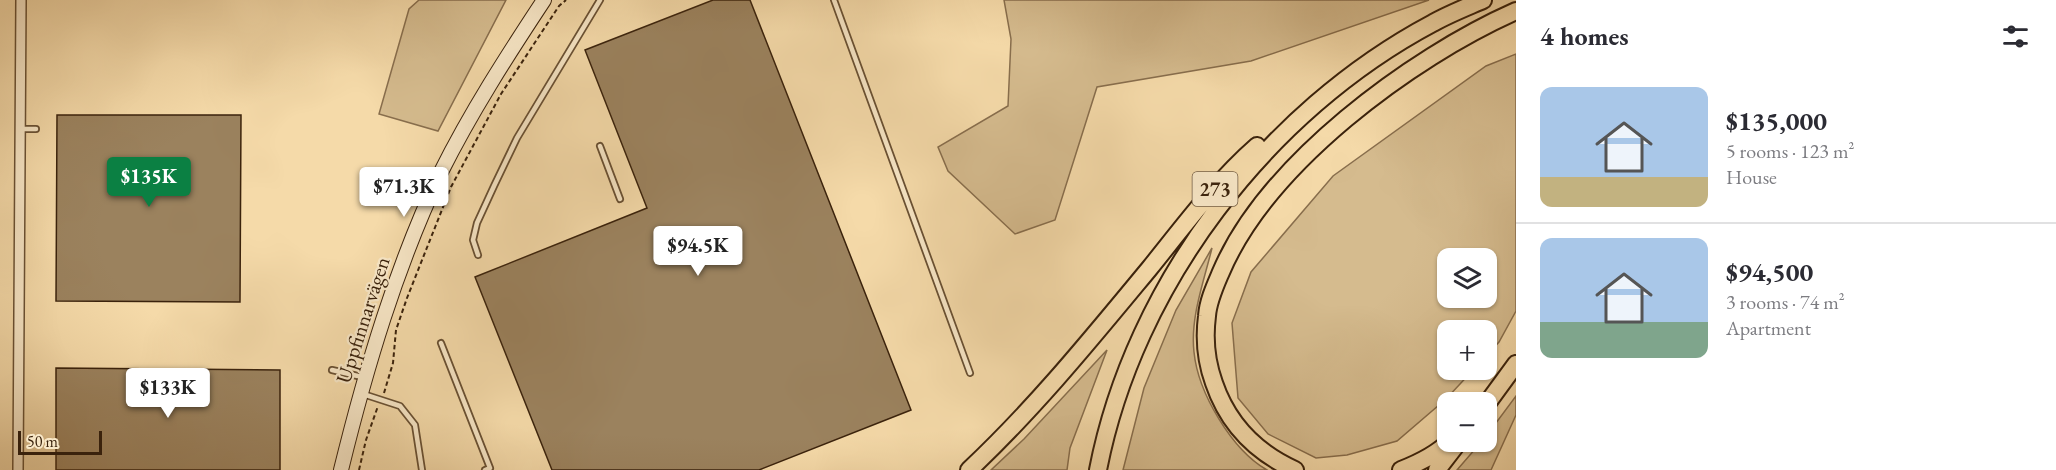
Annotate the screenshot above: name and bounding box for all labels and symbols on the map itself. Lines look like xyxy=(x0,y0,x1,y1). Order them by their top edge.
pin: $135K xyxy=(107,157,191,208)
pin: $71.3K xyxy=(355,167,453,218)
road number: 273 xyxy=(1192,172,1238,206)
pin: $94.5K xyxy=(649,226,747,277)
street label: Uppfinnarvägen xyxy=(329,253,396,387)
pin: $133K xyxy=(126,368,210,419)
scale bar xyxy=(18,428,102,456)

